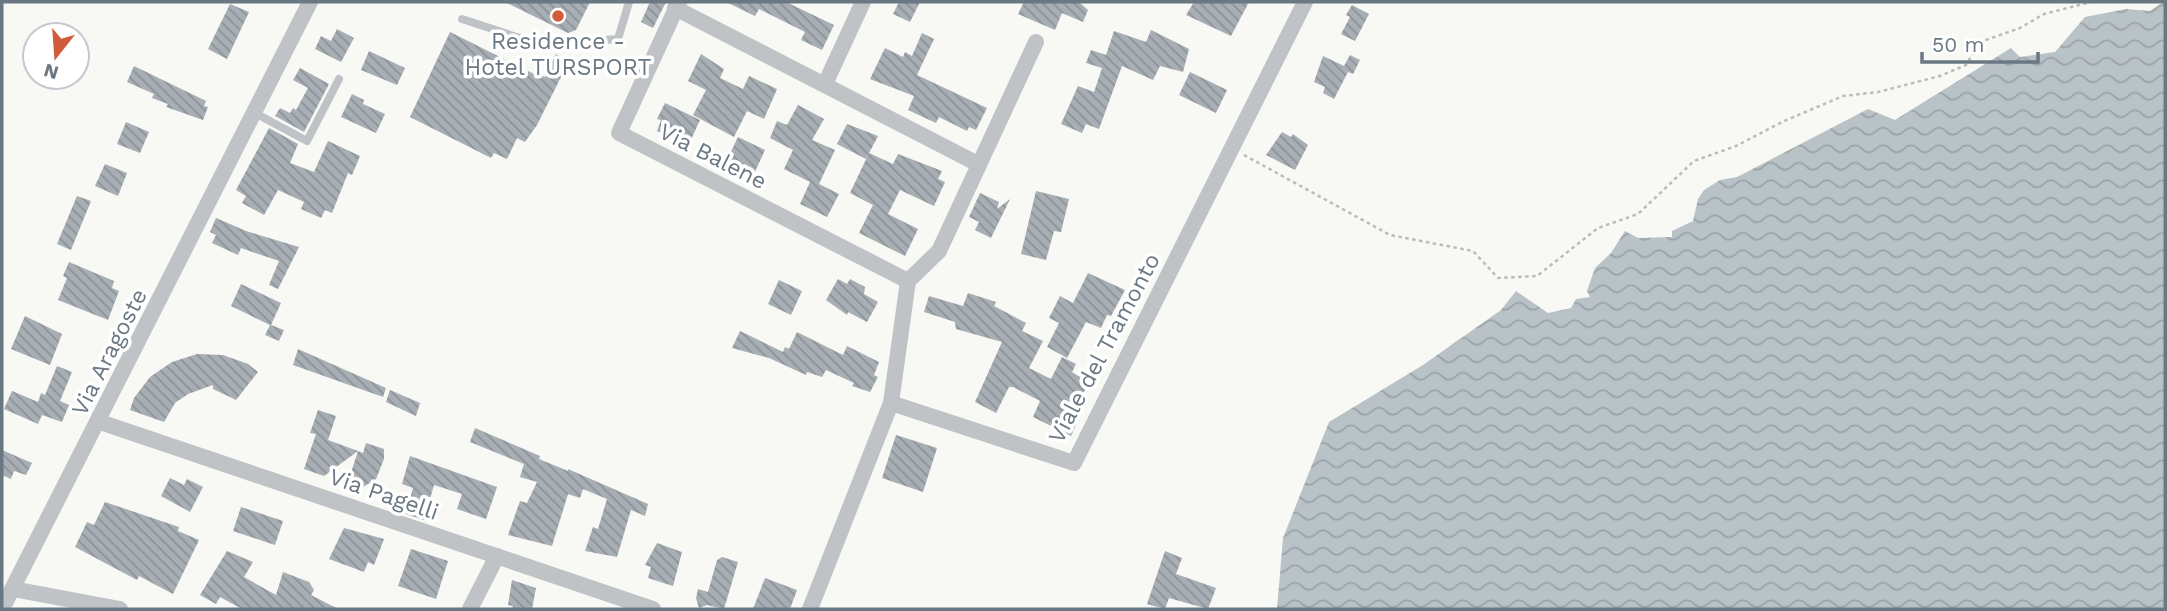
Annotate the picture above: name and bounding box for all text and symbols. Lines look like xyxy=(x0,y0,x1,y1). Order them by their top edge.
marker: Residence - Hotel TURSPORT xyxy=(550,8,566,24)
north arrow xyxy=(21,21,91,91)
scale bar xyxy=(1922,21,2038,65)
place label: Residence - Hotel TURSPORT xyxy=(465,28,652,81)
text: 50 m xyxy=(1932,32,1984,57)
text: N xyxy=(41,59,61,85)
street label: Via Balene xyxy=(654,118,771,195)
street label: Viale del Tramonto xyxy=(1043,249,1166,448)
street label: Via Aragoste xyxy=(66,284,153,420)
street label: Via Pagelli xyxy=(325,463,442,526)

